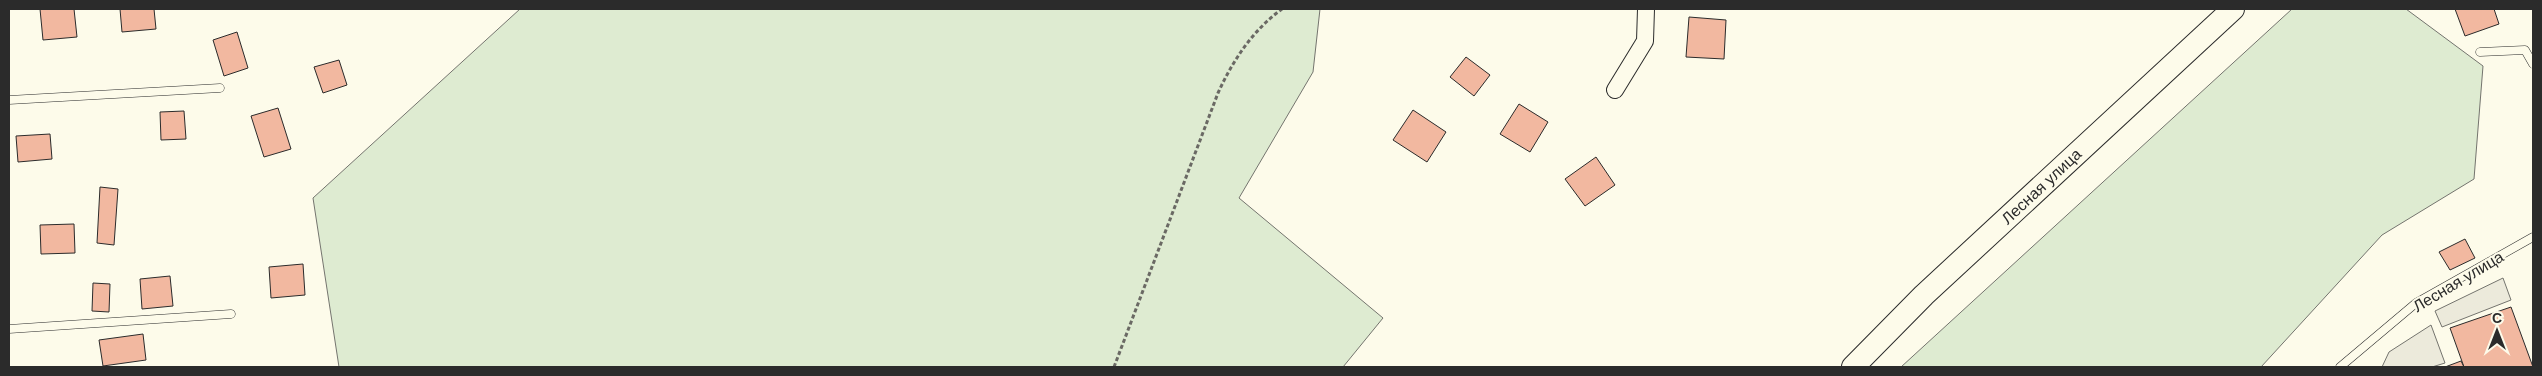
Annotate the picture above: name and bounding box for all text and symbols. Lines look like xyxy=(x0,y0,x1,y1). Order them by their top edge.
street label: Лесная улица xyxy=(1998,145,2085,227)
street label: Лесная улица xyxy=(2410,248,2507,315)
north arrow xyxy=(2472,306,2522,356)
text: С xyxy=(2492,310,2502,326)

